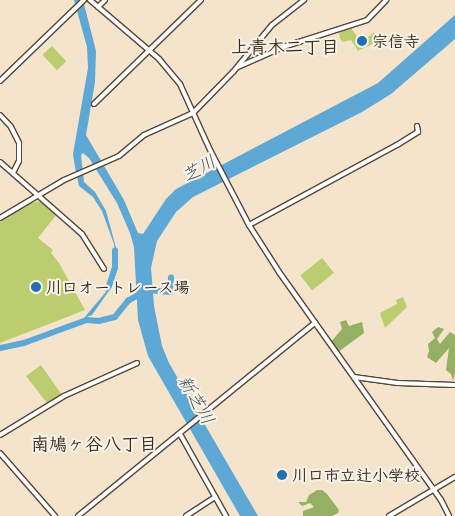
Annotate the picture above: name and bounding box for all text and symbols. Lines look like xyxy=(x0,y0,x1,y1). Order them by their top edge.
place label: 宗信寺 xyxy=(372,31,420,51)
marker: 宗信寺 xyxy=(356,35,368,47)
district label: 上青木二丁目 xyxy=(231,36,339,58)
water label: 芝川 xyxy=(178,151,220,187)
place label: 川口オートレース場 xyxy=(46,277,191,297)
marker: 川口オートレース場 xyxy=(30,281,42,293)
water label: 新芝川 xyxy=(173,371,219,429)
district label: 南鳩ヶ谷八丁目 xyxy=(31,433,157,455)
place label: 川口市立辻小学校 xyxy=(292,465,420,485)
marker: 川口市立辻小学校 xyxy=(276,469,288,481)

